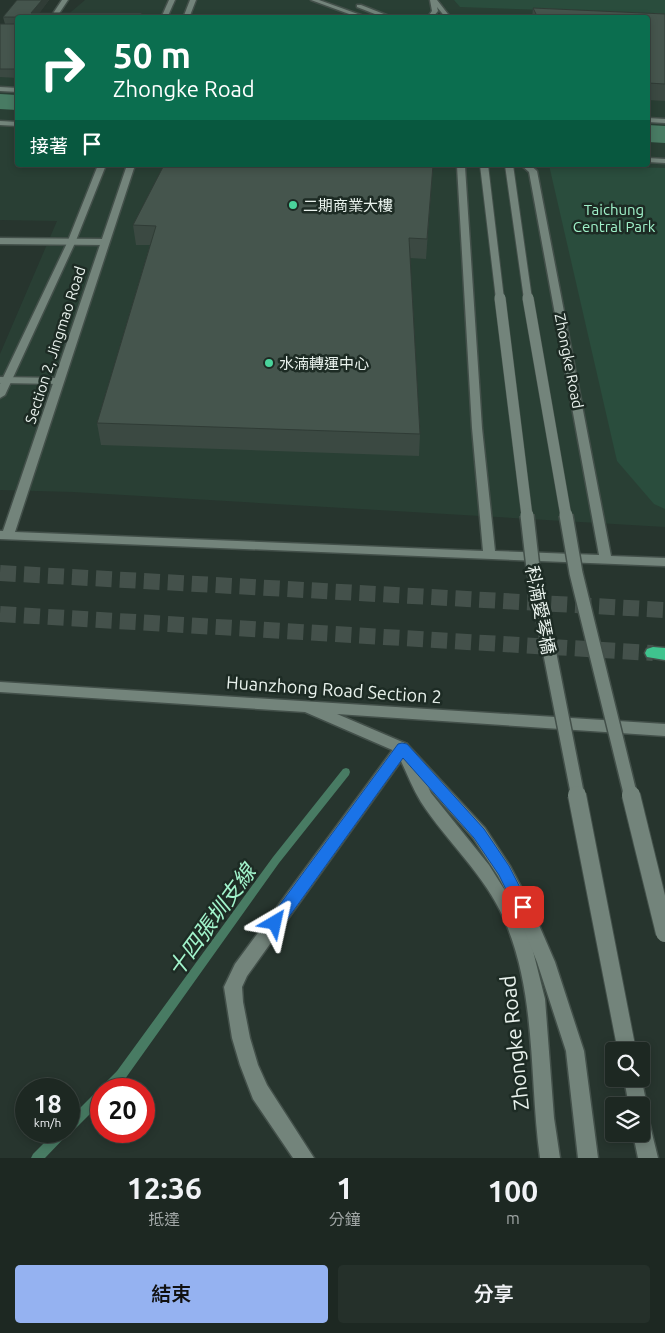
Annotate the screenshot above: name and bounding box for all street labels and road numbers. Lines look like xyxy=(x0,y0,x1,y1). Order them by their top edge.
street label: Section 2, Jingmao Road xyxy=(21,264,89,426)
street label: Zhongke Road xyxy=(551,312,587,410)
street label: 科湳愛琴橋 xyxy=(523,564,559,656)
street label: Huanzhong Road Section 2 xyxy=(226,671,442,707)
street label: Zhongke Road xyxy=(495,974,533,1112)

